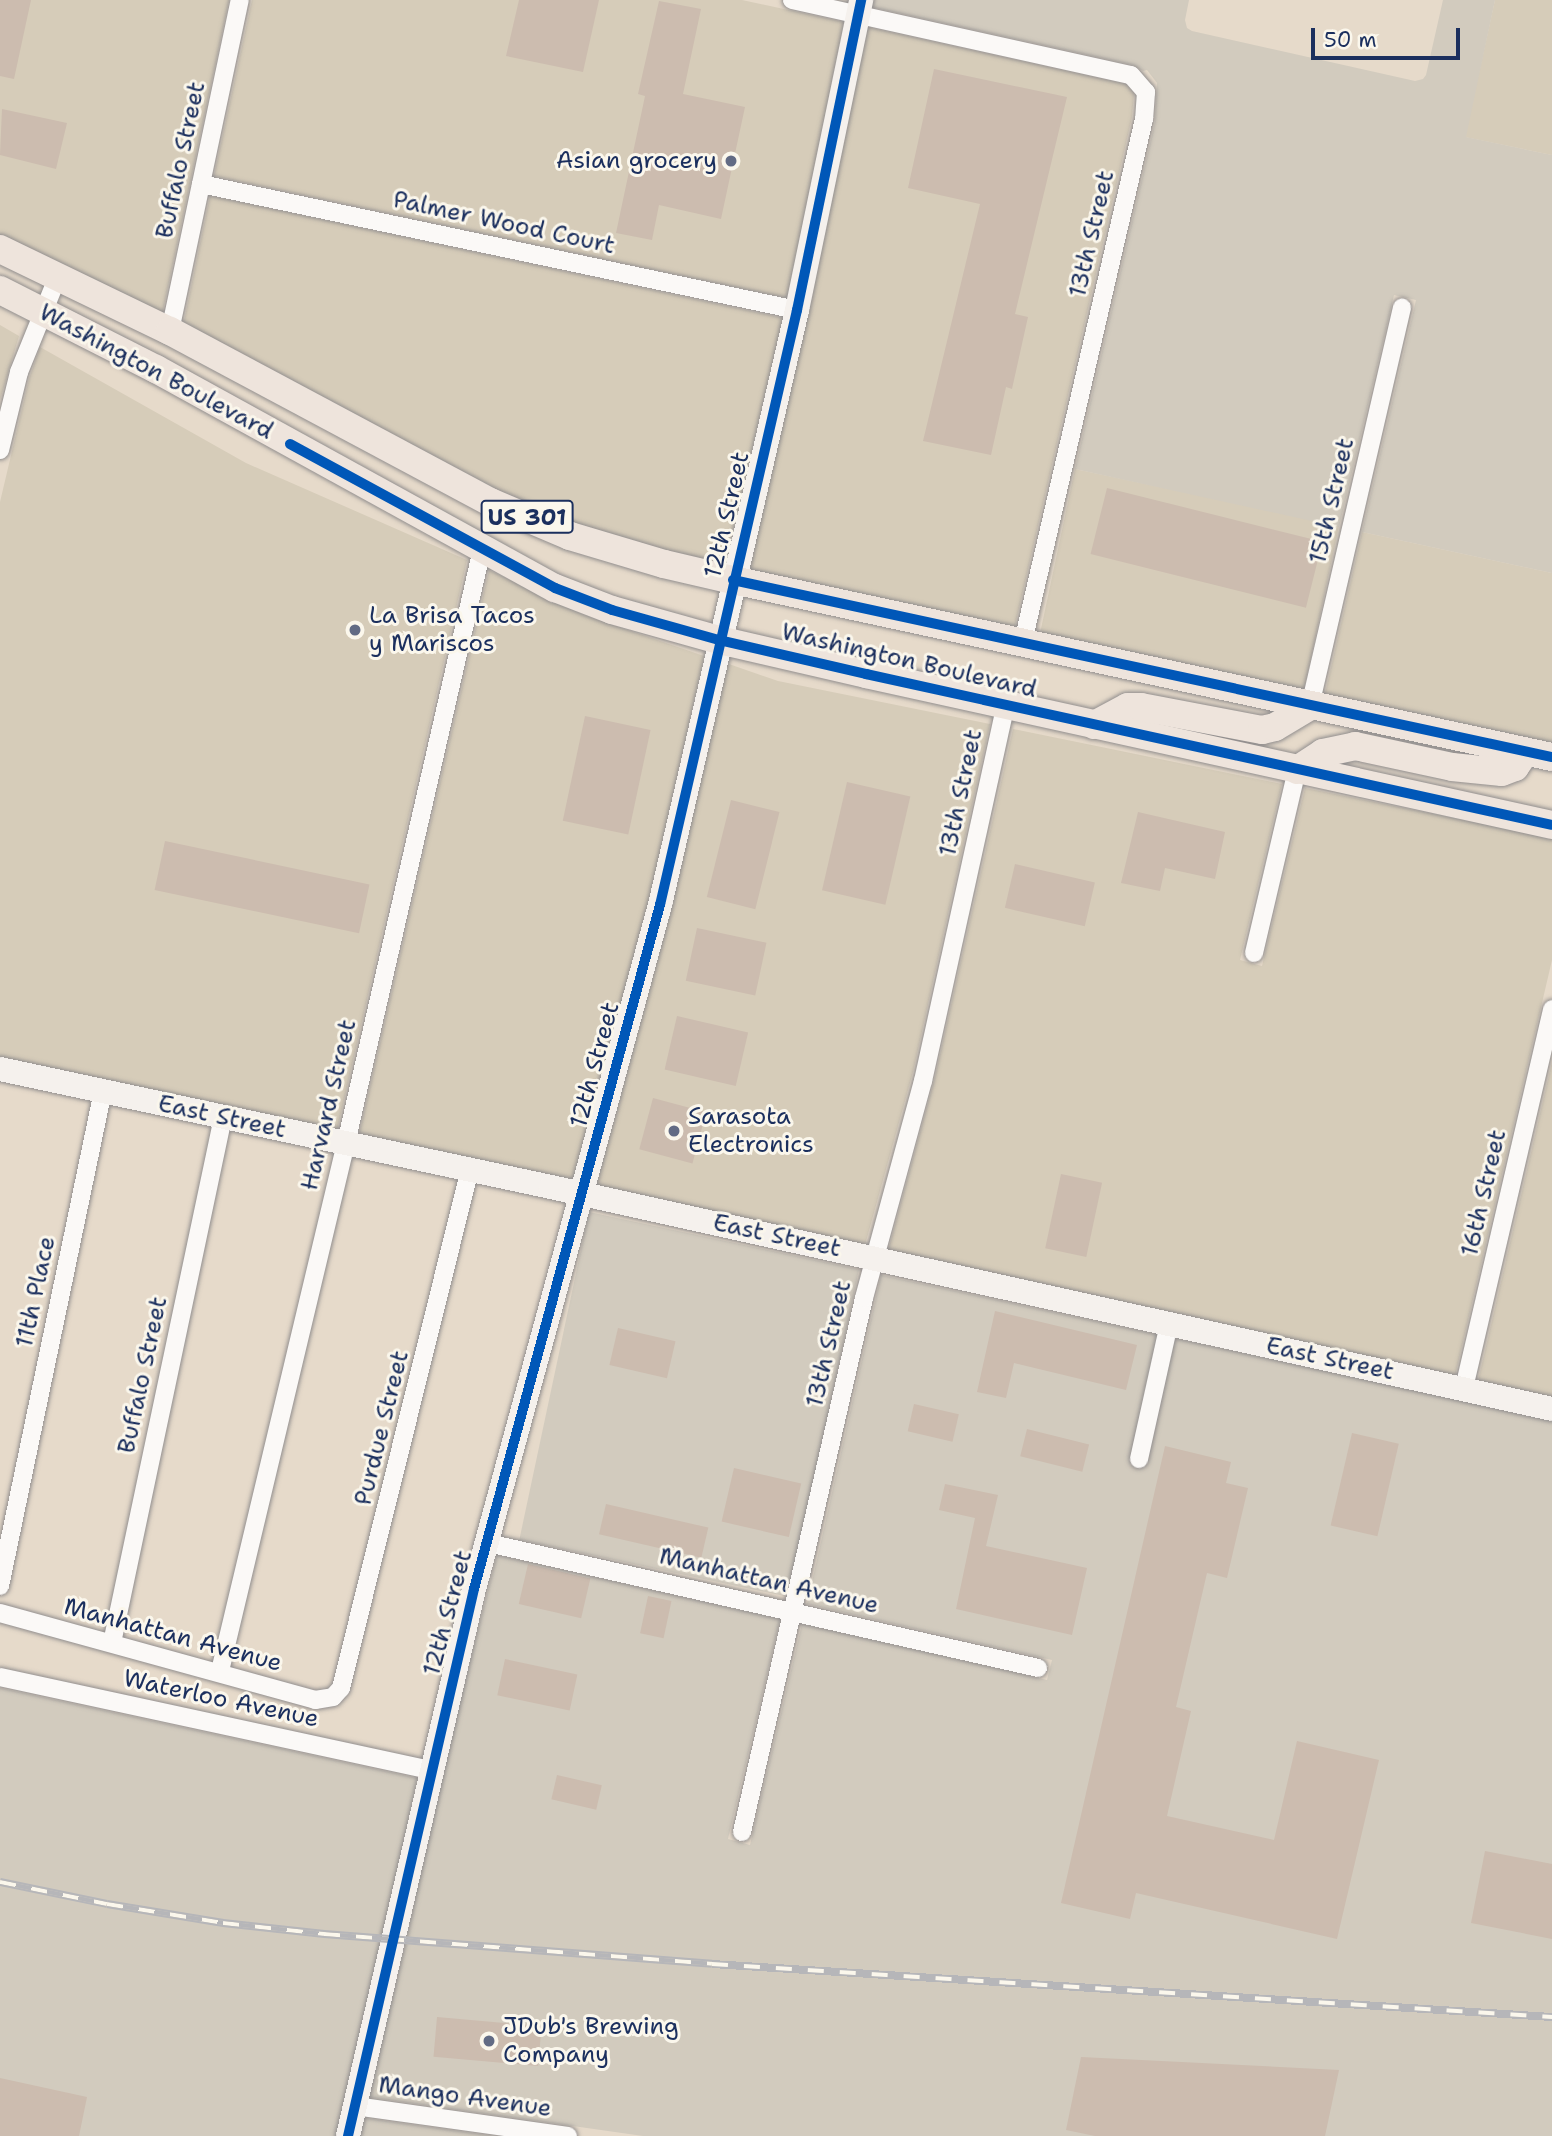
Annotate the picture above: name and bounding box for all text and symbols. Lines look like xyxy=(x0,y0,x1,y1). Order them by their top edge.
scale bar xyxy=(1314,14,1463,58)
text: 50 m xyxy=(1324,26,1377,54)
street label: Buffalo Street xyxy=(150,79,212,241)
place label: Asian grocery xyxy=(556,147,717,175)
marker: Asian grocery xyxy=(723,153,739,169)
street label: 13th Street xyxy=(1063,168,1121,300)
street label: Palmer Wood Court xyxy=(390,185,618,261)
street label: Washington Boulevard xyxy=(34,298,278,446)
street label: 15th Street xyxy=(1304,435,1360,567)
street label: 12th Street xyxy=(698,449,756,581)
road number: US 301 xyxy=(480,498,574,537)
place label: La Brisa Tacos y Mariscos xyxy=(369,602,535,658)
street label: Washington Boulevard xyxy=(779,618,1039,704)
marker: La Brisa Tacos y Mariscos xyxy=(347,622,363,638)
street label: 13th Street xyxy=(933,727,989,859)
street label: 12th Street xyxy=(564,999,626,1131)
street label: Harvard Street xyxy=(295,1017,363,1193)
street label: East Street xyxy=(155,1089,289,1145)
place label: Sarasota Electronics xyxy=(688,1103,814,1159)
marker: Sarasota Electronics xyxy=(666,1123,682,1139)
street label: 16th Street xyxy=(1455,1127,1513,1259)
street label: East Street xyxy=(710,1208,844,1264)
street label: 11th Place xyxy=(10,1234,62,1350)
street label: 13th Street xyxy=(800,1278,858,1410)
street label: Buffalo Street xyxy=(112,1294,174,1456)
street label: East Street xyxy=(1263,1331,1397,1387)
street label: Purdue Street xyxy=(349,1348,415,1508)
street label: Manhattan Avenue xyxy=(657,1542,881,1620)
street label: 12th Street xyxy=(417,1547,479,1679)
street label: Manhattan Avenue xyxy=(61,1592,285,1678)
street label: Waterloo Avenue xyxy=(121,1664,321,1734)
place label: JDub's Brewing Company xyxy=(503,2013,679,2069)
marker: JDub's Brewing Company xyxy=(481,2033,497,2049)
street label: Mango Avenue xyxy=(377,2071,553,2123)

